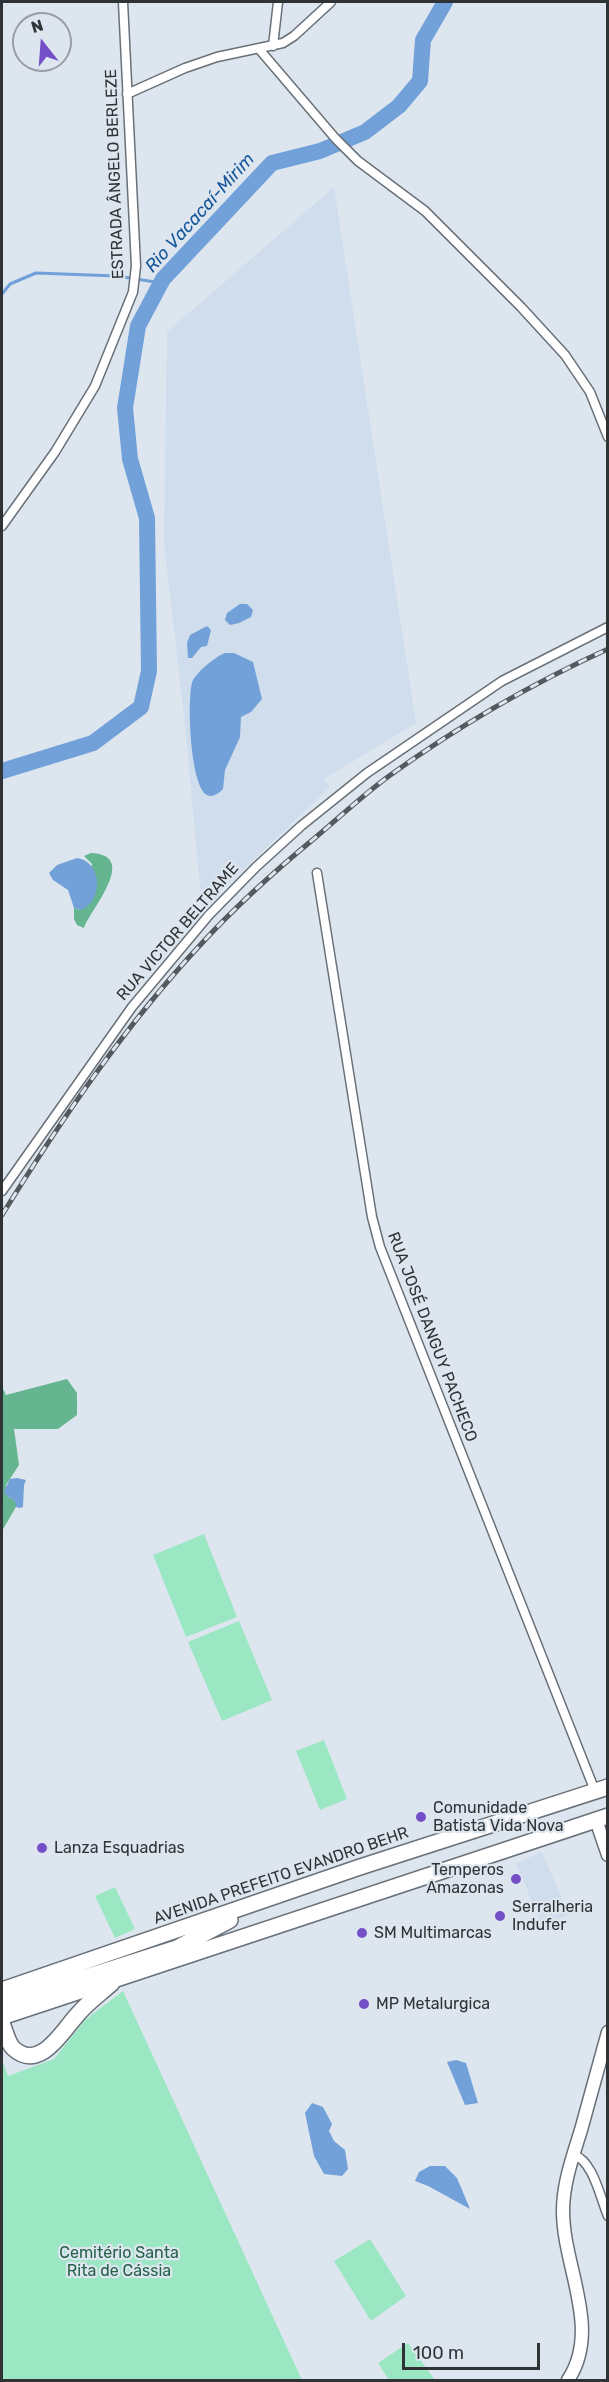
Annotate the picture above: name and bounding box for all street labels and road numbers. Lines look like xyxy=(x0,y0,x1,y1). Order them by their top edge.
street label: ESTRADA ÂNGELO BERLEZE xyxy=(102,69,128,279)
street label: RUA VICTOR BELTRAME xyxy=(113,859,243,1005)
street label: RUA JOSÉ DANGUY PACHECO xyxy=(383,1229,481,1445)
street label: AVENIDA PREFEITO EVANDRO BEHR xyxy=(151,1823,411,1929)

